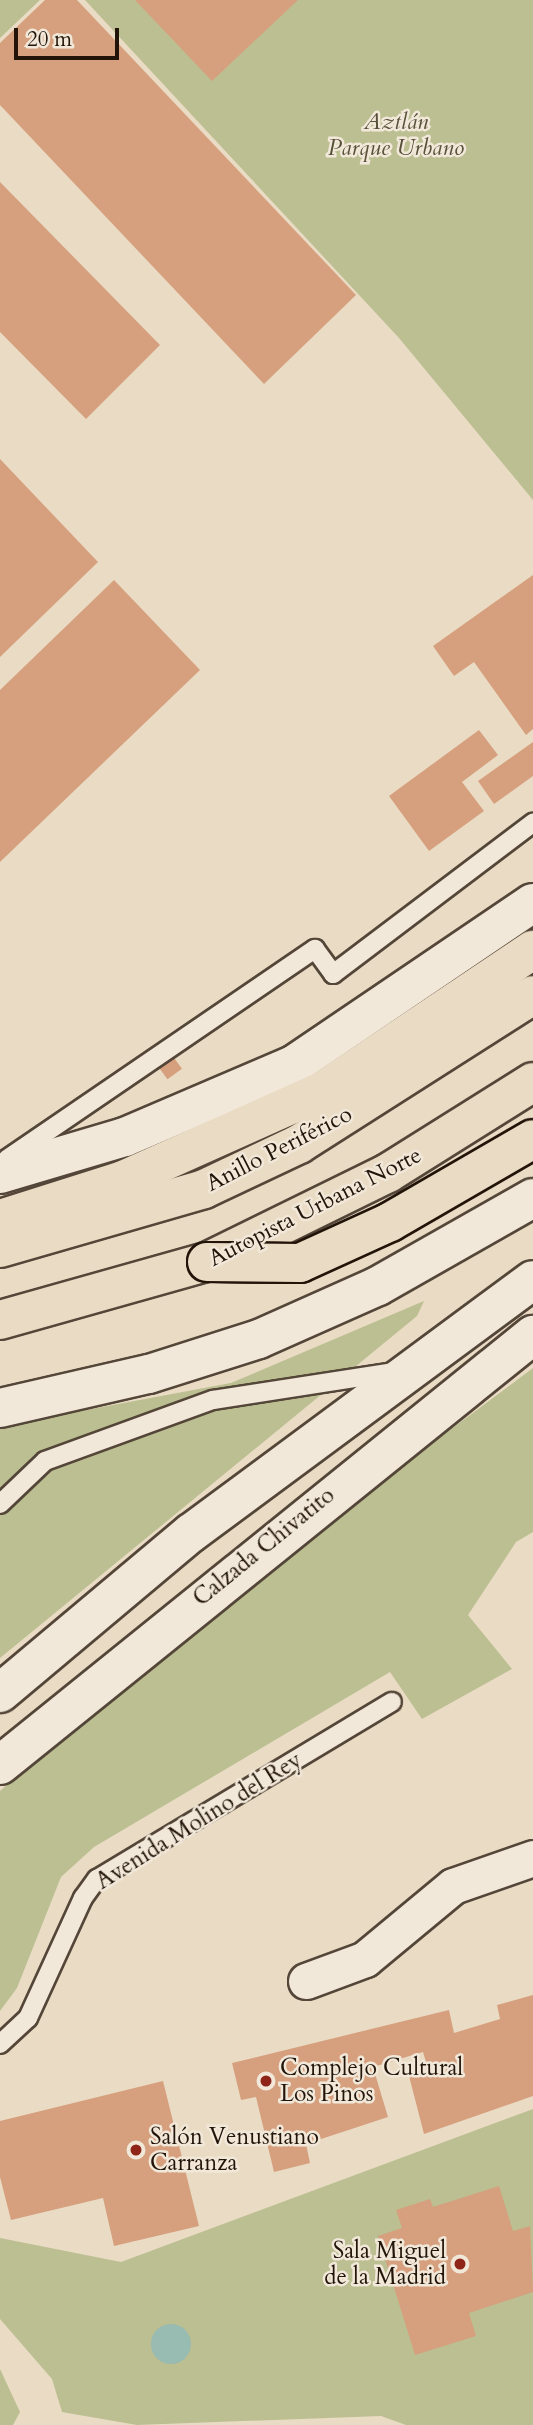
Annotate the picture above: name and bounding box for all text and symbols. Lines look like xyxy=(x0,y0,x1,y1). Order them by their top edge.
scale bar xyxy=(18,14,122,58)
text: 20 m xyxy=(27,25,72,54)
park label: Aztlán Parque Urbano xyxy=(328,108,464,162)
street label: Anillo Periférico xyxy=(201,1100,357,1198)
street label: Autopista Urbana Norte xyxy=(204,1141,426,1273)
street label: Calzada Chivatito xyxy=(188,1482,340,1612)
street label: Avenida Molino del Rey xyxy=(91,1746,307,1896)
place label: Complejo Cultural Los Pinos xyxy=(280,2054,463,2108)
marker: Complejo Cultural Los Pinos xyxy=(258,2073,274,2089)
place label: Salón Venustiano Carranza xyxy=(150,2123,319,2177)
marker: Salón Venustiano Carranza xyxy=(128,2142,144,2158)
place label: Sala Miguel de la Madrid xyxy=(324,2237,446,2291)
marker: Sala Miguel de la Madrid xyxy=(452,2256,468,2272)

